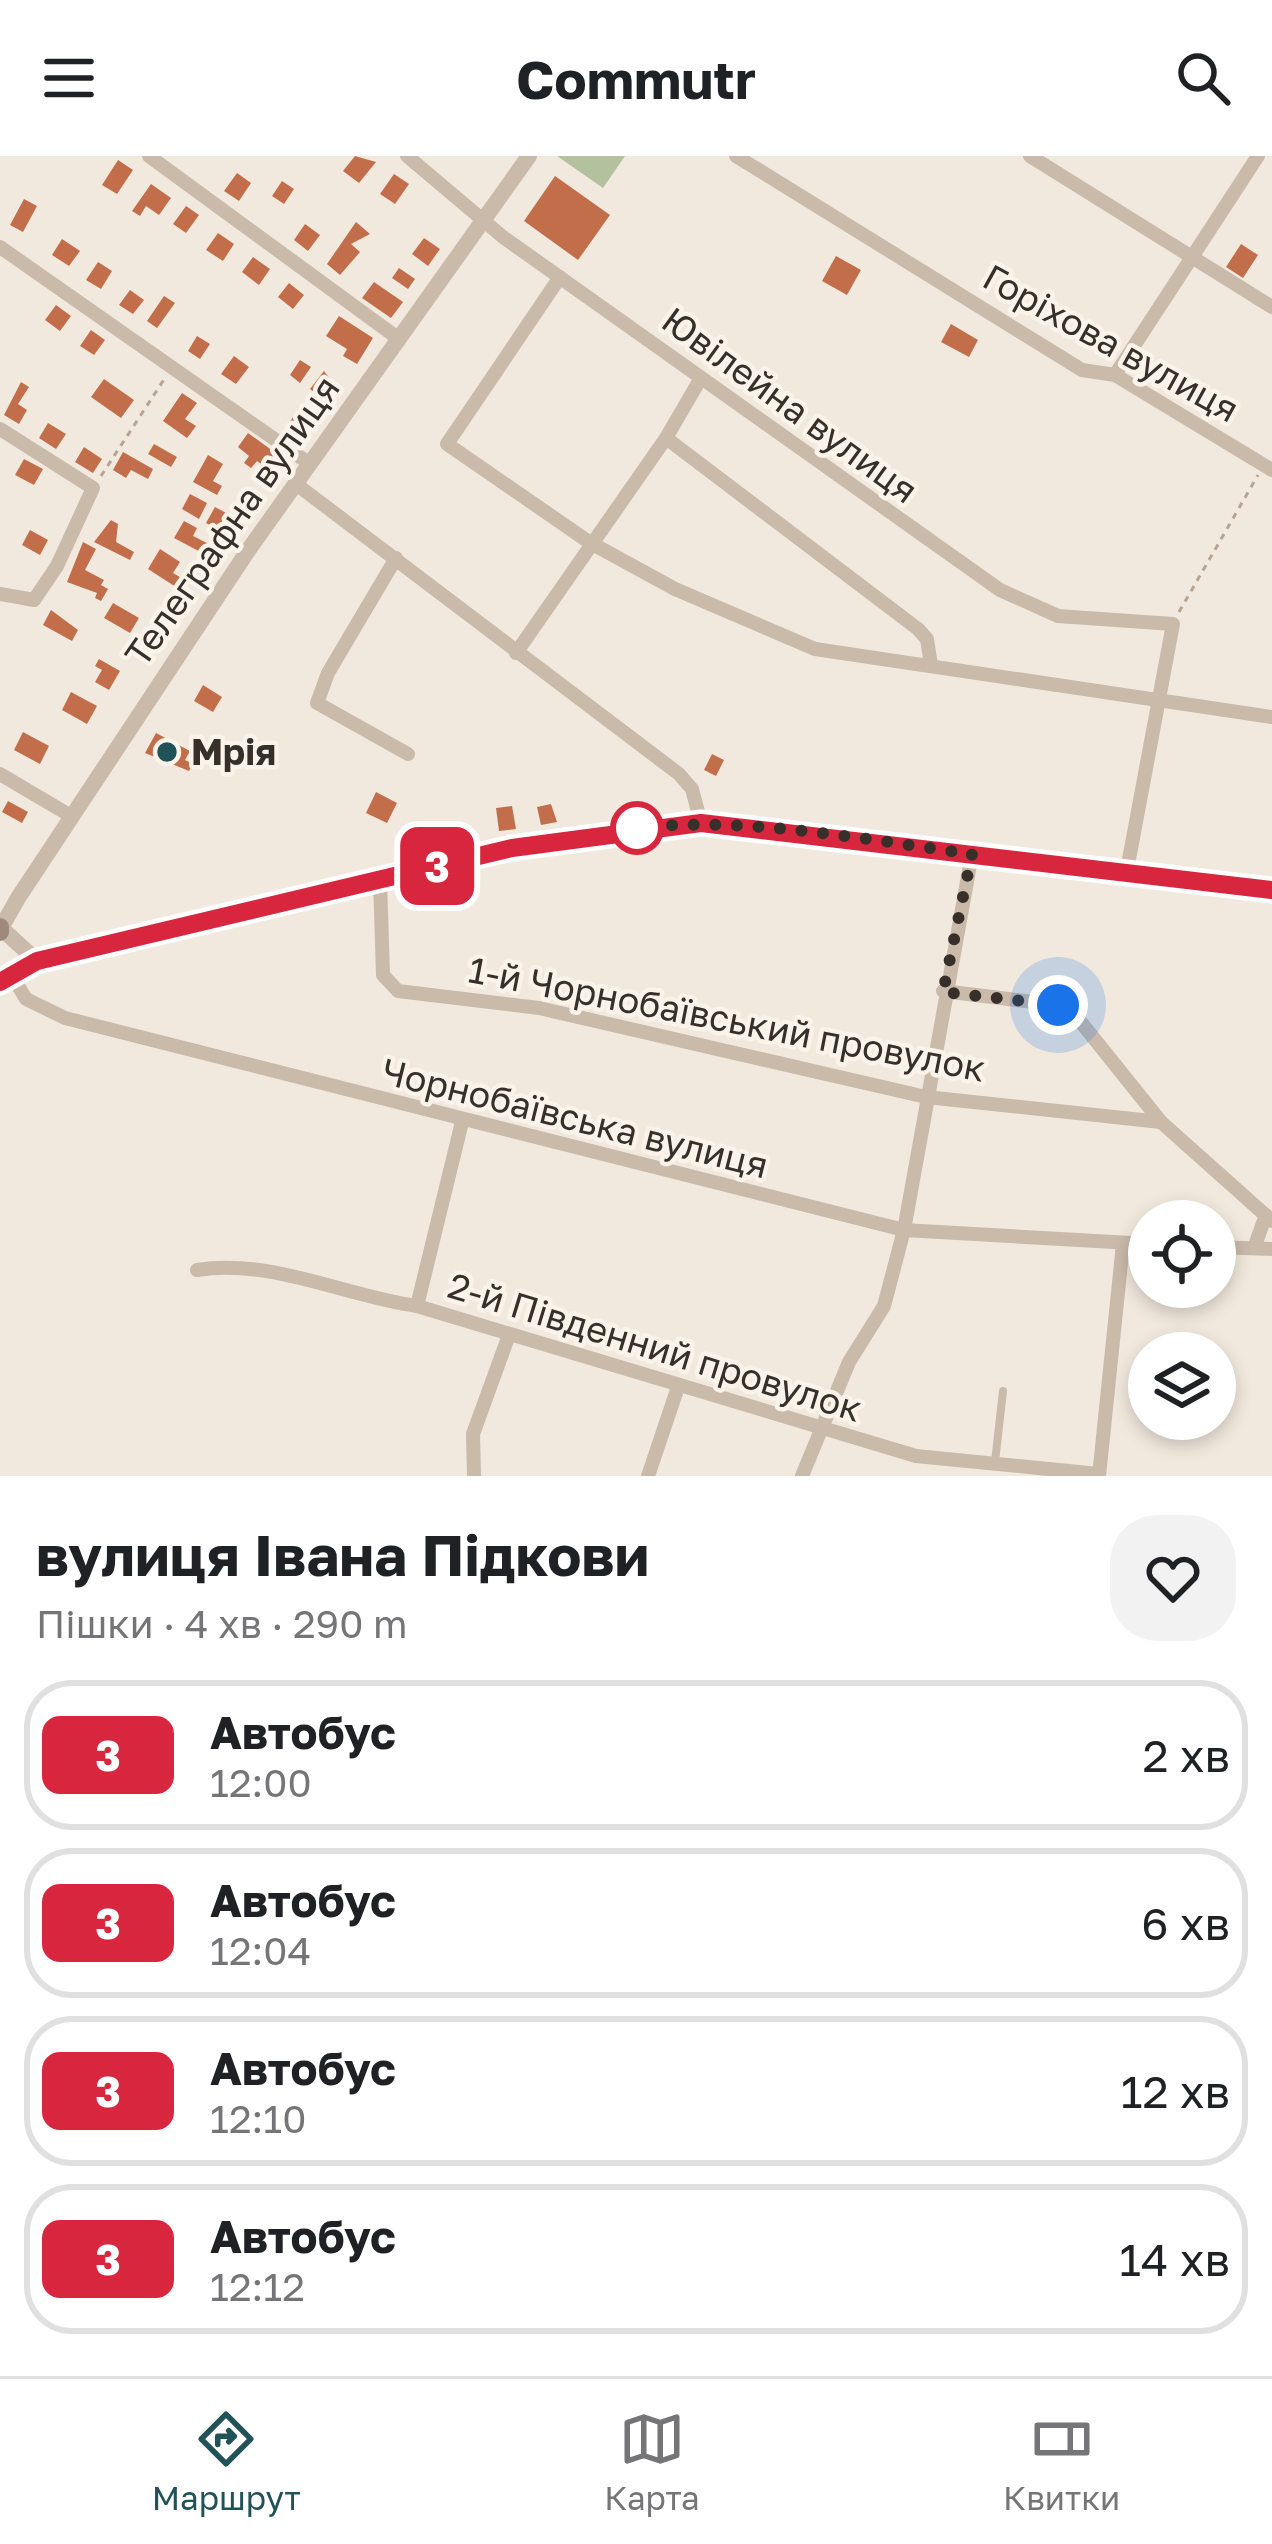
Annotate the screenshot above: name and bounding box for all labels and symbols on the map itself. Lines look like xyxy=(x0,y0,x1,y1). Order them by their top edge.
street label: Горіхова вулиця xyxy=(976,255,1246,431)
street label: Ювілейна вулиця xyxy=(654,298,926,512)
street label: Телеграфна вулиця xyxy=(115,368,348,674)
place label: Мрія xyxy=(191,730,276,773)
marker: Мрія xyxy=(154,739,180,765)
unlabelled marker xyxy=(612,803,662,853)
line badge: 3 xyxy=(398,827,476,905)
street label: 1-й Чорнобаївський провулок xyxy=(465,947,989,1090)
your location xyxy=(1028,975,1088,1035)
street label: Чорнобаївська вулиця xyxy=(377,1049,773,1186)
street label: 2-й Південний провулок xyxy=(443,1263,867,1430)

